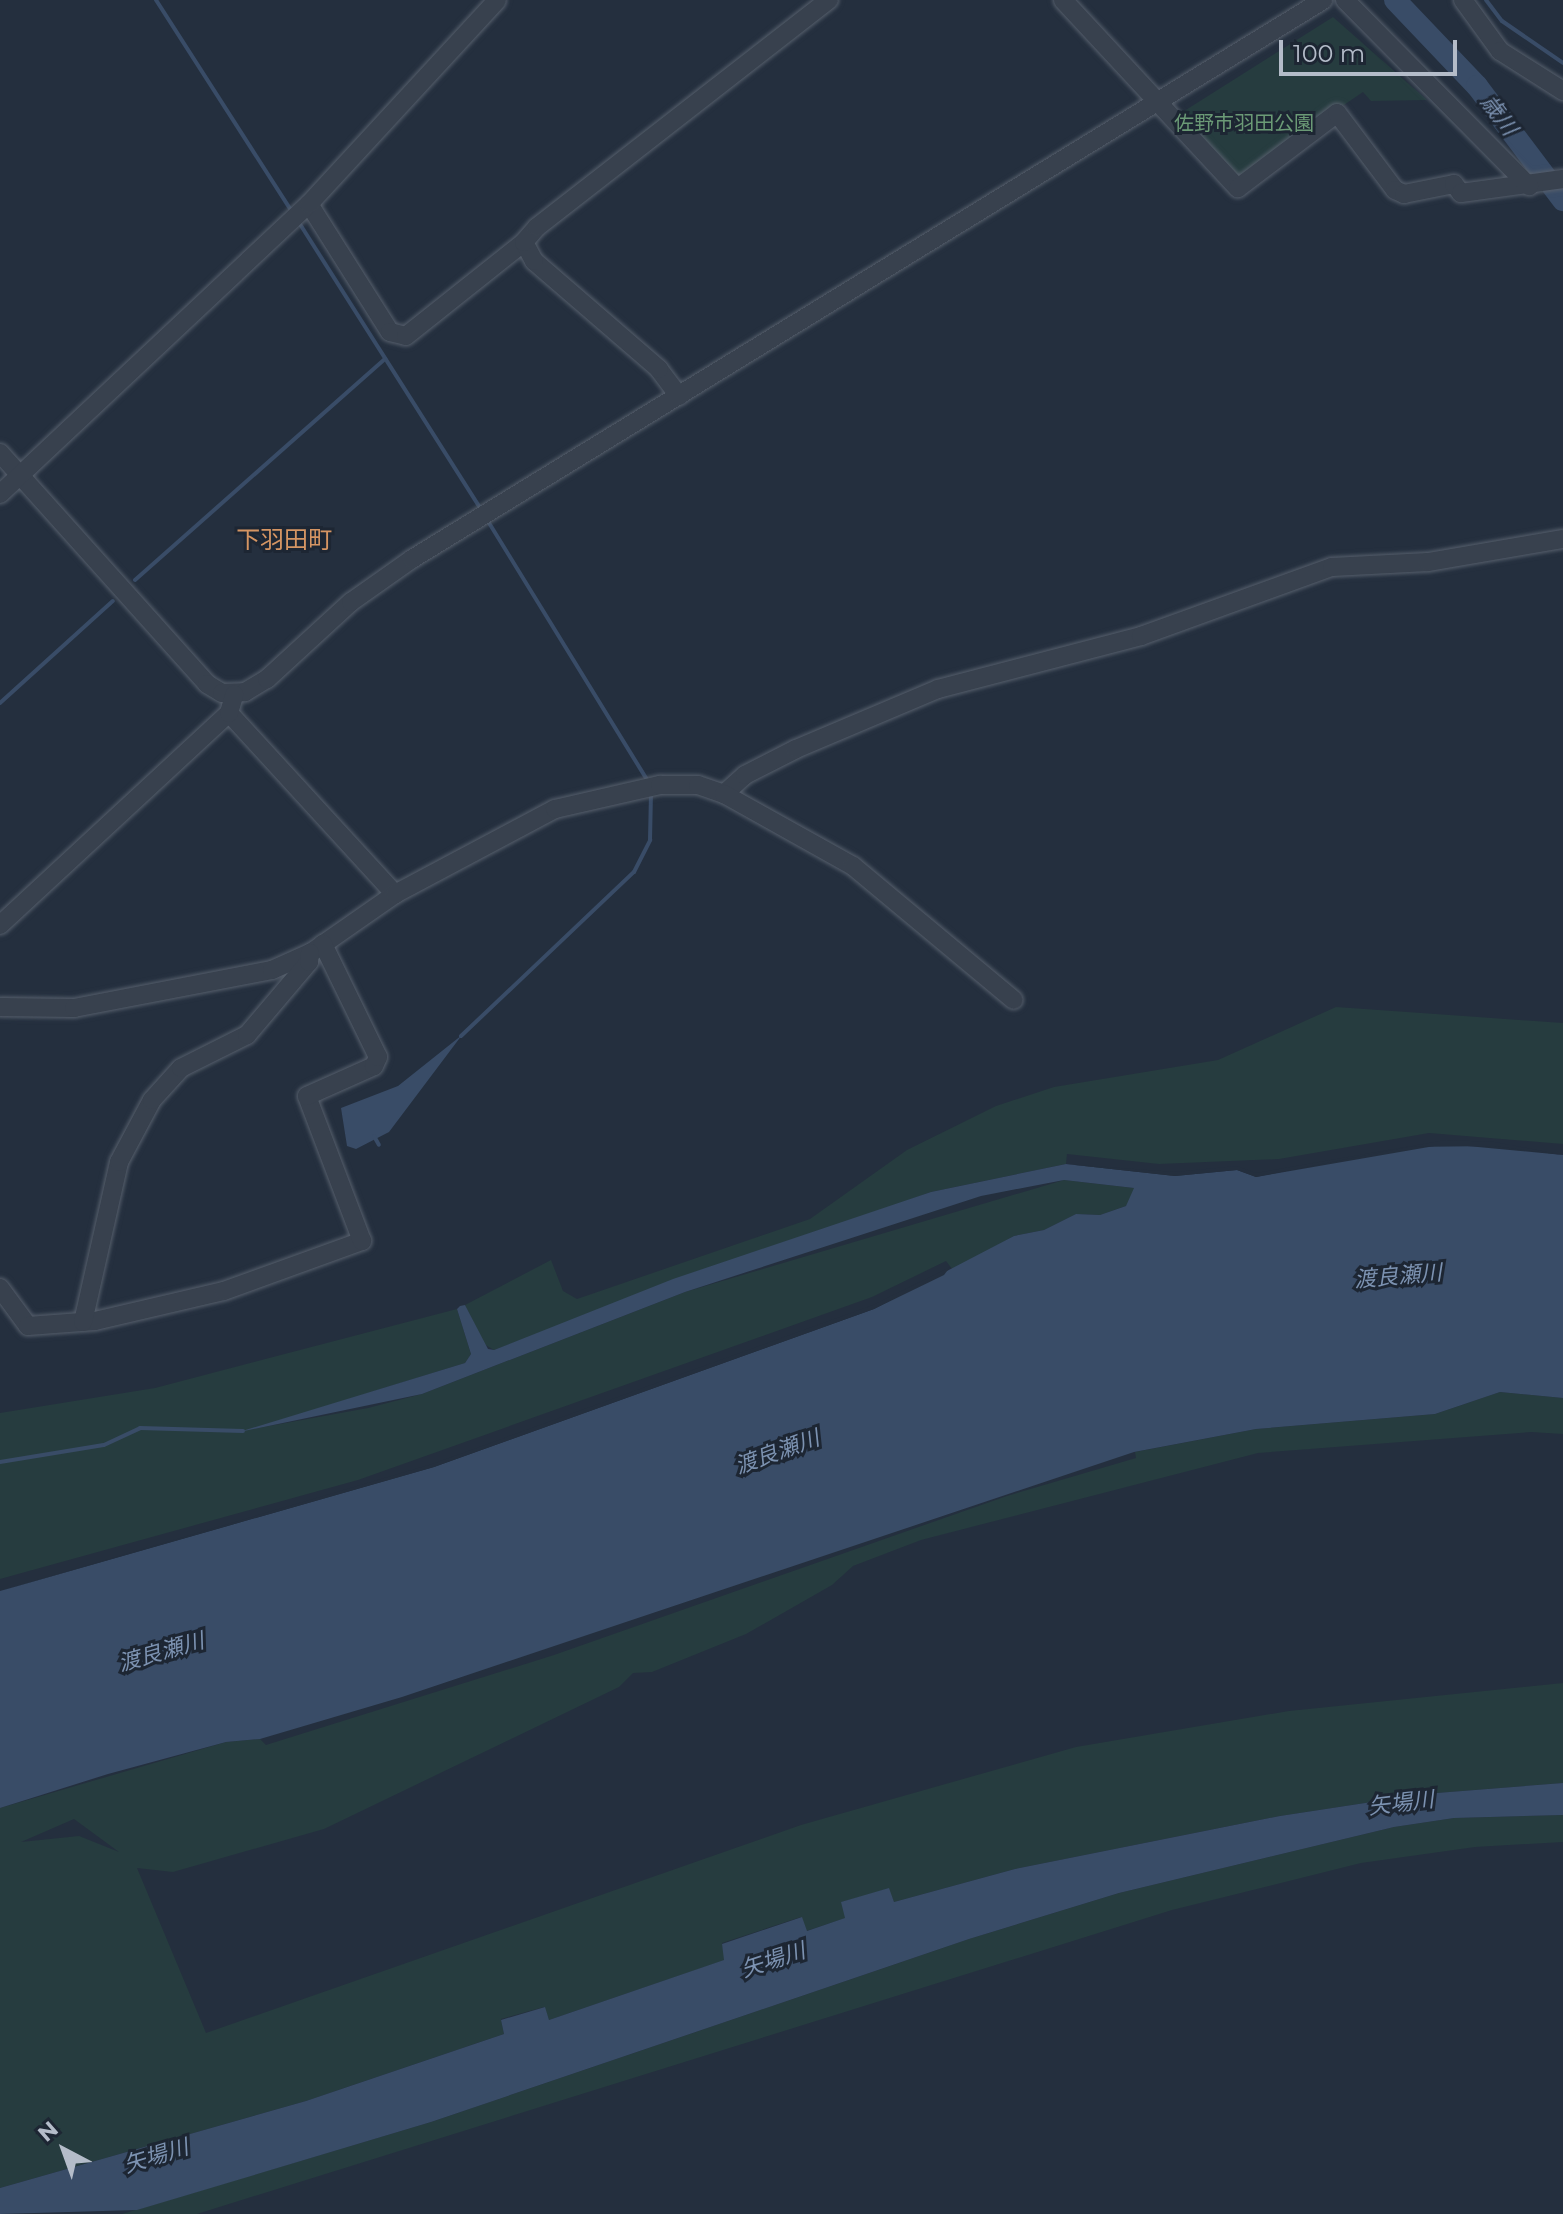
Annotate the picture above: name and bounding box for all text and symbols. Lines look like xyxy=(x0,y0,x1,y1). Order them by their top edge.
scale bar xyxy=(1283,24,1461,74)
text: 100 m xyxy=(1293,39,1365,68)
water label: 歳川 xyxy=(1475,89,1523,141)
park label: 佐野市羽田公園 xyxy=(1174,111,1314,135)
district label: 下羽田町 xyxy=(236,526,332,554)
water label: 渡良瀬川 xyxy=(1353,1259,1443,1293)
water label: 渡良瀬川 xyxy=(731,1425,823,1479)
water label: 渡良瀬川 xyxy=(115,1627,207,1677)
water label: 矢場川 xyxy=(1367,1786,1435,1820)
water label: 矢場川 xyxy=(738,1937,808,1983)
north arrow xyxy=(24,2110,104,2190)
text: N xyxy=(32,2115,63,2148)
water label: 矢場川 xyxy=(121,2134,191,2178)

